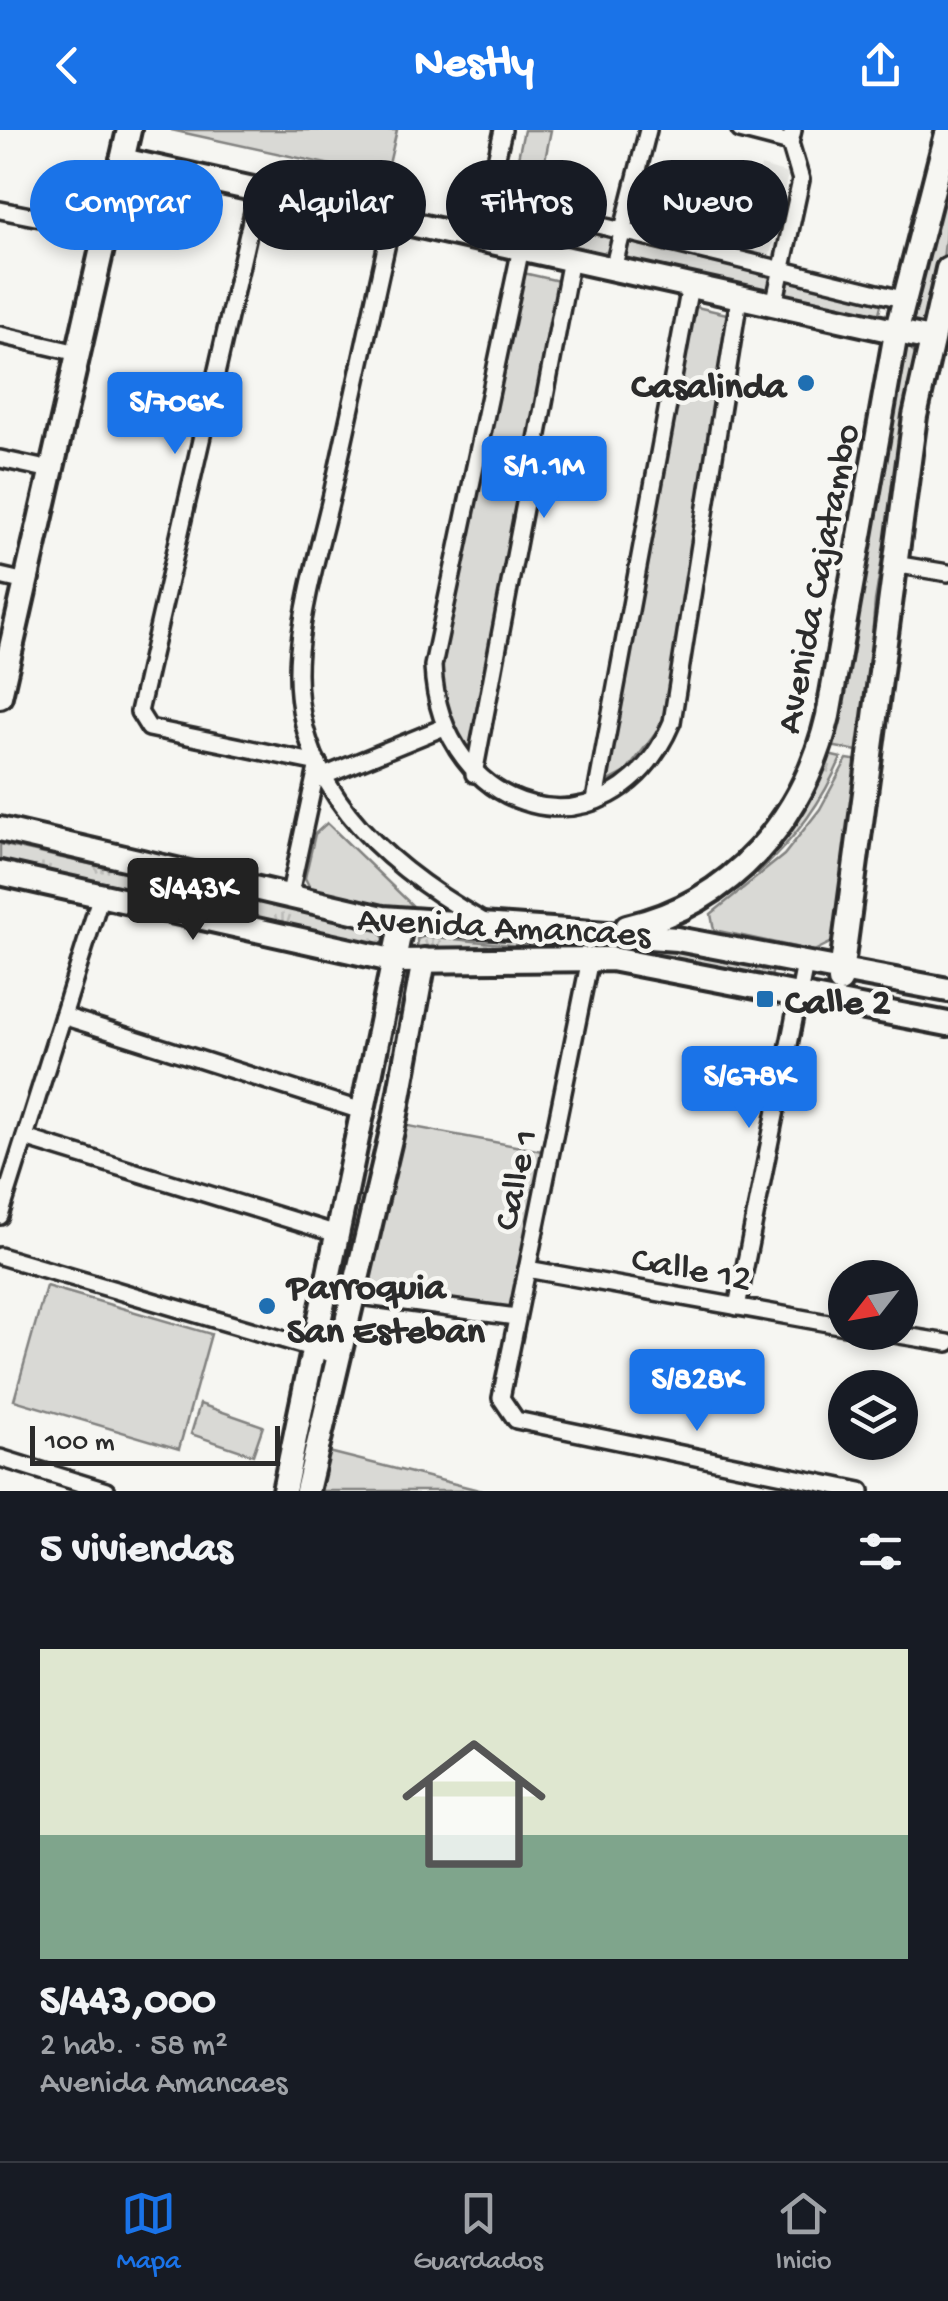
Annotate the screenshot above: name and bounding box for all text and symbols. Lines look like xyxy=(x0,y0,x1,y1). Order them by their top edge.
icon: back xyxy=(40,38,95,93)
icon: share xyxy=(853,38,908,93)
text: Nestly xyxy=(414,39,534,92)
chip: Comprar xyxy=(30,160,223,250)
chip: Alquilar xyxy=(243,160,426,250)
chip: Filtros xyxy=(446,160,607,250)
chip: Nuevo xyxy=(627,160,788,250)
place label: Casalinda xyxy=(631,367,788,411)
pin: S/706K xyxy=(94,372,256,457)
marker: Casalinda xyxy=(795,372,817,394)
text: S/706K xyxy=(129,385,221,423)
street label: Avenida Cajatambo xyxy=(769,421,873,738)
pin: S/1.1M xyxy=(463,436,625,521)
text: S/1.1M xyxy=(504,449,584,487)
pin: S/443K xyxy=(112,858,274,943)
text: S/443K xyxy=(149,871,237,909)
street label: Avenida Amancaes xyxy=(356,900,652,960)
place label: Calle 2 xyxy=(785,983,891,1027)
marker: Calle 2 xyxy=(754,988,776,1010)
pin: S/678K xyxy=(668,1046,830,1131)
text: S/678K xyxy=(704,1059,794,1097)
street label: Calle 1 xyxy=(487,1126,551,1235)
street label: Calle 12 xyxy=(628,1240,754,1304)
north arrow xyxy=(828,1260,918,1350)
map controls xyxy=(828,1260,918,1460)
place label: Parroquia San Esteban xyxy=(285,1268,486,1356)
marker: Parroquia San Esteban xyxy=(256,1295,278,1317)
pin: S/828K xyxy=(616,1349,778,1434)
text: S/828K xyxy=(652,1362,742,1400)
button: layers xyxy=(828,1370,918,1460)
scale bar xyxy=(30,1421,280,1466)
text: 100 m xyxy=(45,1427,115,1460)
icon: filters xyxy=(853,1524,908,1579)
text: 5 viviendas xyxy=(40,1527,232,1576)
icon: home xyxy=(384,1714,564,1894)
text: S/443,000 xyxy=(40,1979,216,2028)
text: 2 hab. · 58 m² xyxy=(40,2028,228,2066)
text: Avenida Amancaes xyxy=(40,2066,287,2104)
tab: Mapa xyxy=(116,2186,181,2279)
tab: Guardados xyxy=(413,2186,543,2279)
tab: Inicio xyxy=(775,2186,832,2279)

